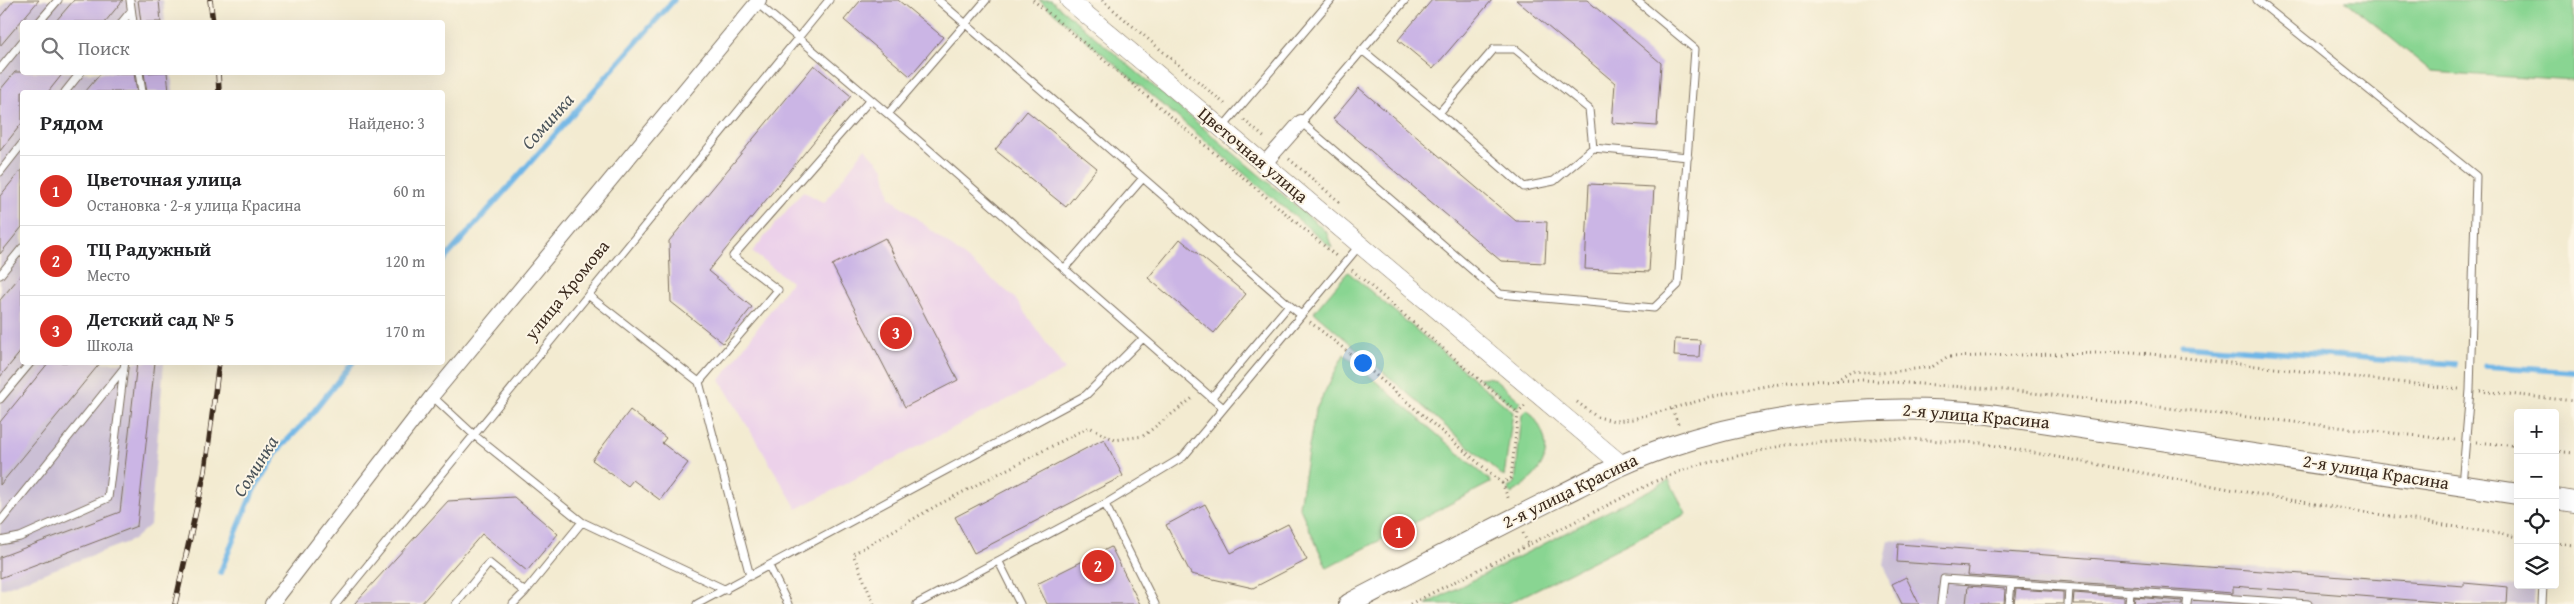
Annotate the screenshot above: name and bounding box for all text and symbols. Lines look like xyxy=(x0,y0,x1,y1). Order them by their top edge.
search box xyxy=(20,20,445,75)
icon: search xyxy=(38,34,66,62)
text: Поиск xyxy=(78,34,130,62)
water label: Соминка xyxy=(514,86,580,155)
street label: Цветочная улица xyxy=(1192,100,1315,209)
text: Рядом xyxy=(40,107,103,138)
text: Найдено: 3 xyxy=(348,111,425,135)
text: Цветочная улица xyxy=(87,165,241,193)
text: 1 xyxy=(52,179,60,203)
text: 60 m xyxy=(393,179,425,203)
text: Остановка · 2-я улица Красина xyxy=(87,193,301,217)
street label: улица Хромова xyxy=(517,233,616,346)
text: ТЦ Радужный xyxy=(87,235,211,263)
text: 2 xyxy=(52,249,60,273)
text: 120 m xyxy=(385,249,425,273)
text: Место xyxy=(87,263,130,287)
text: Детский сад № 5 xyxy=(87,305,234,333)
pin: 3 xyxy=(880,314,912,352)
text: 3 xyxy=(52,319,60,343)
text: 170 m xyxy=(385,319,425,343)
text: Школа xyxy=(87,333,133,357)
your location xyxy=(1350,350,1376,376)
street label: 2-я улица Красина xyxy=(1901,396,2051,435)
map controls xyxy=(2514,409,2559,589)
button: + xyxy=(2514,409,2559,454)
water label: Соминка xyxy=(225,430,285,502)
street label: 2-я улица Красина xyxy=(1498,446,1642,535)
street label: 2-я улица Красина xyxy=(2301,447,2451,496)
button: − xyxy=(2514,454,2559,499)
button: locate xyxy=(2514,499,2559,544)
pin: 1 xyxy=(1383,513,1415,551)
button: layers xyxy=(2514,544,2559,589)
pin: 2 xyxy=(1082,547,1114,585)

